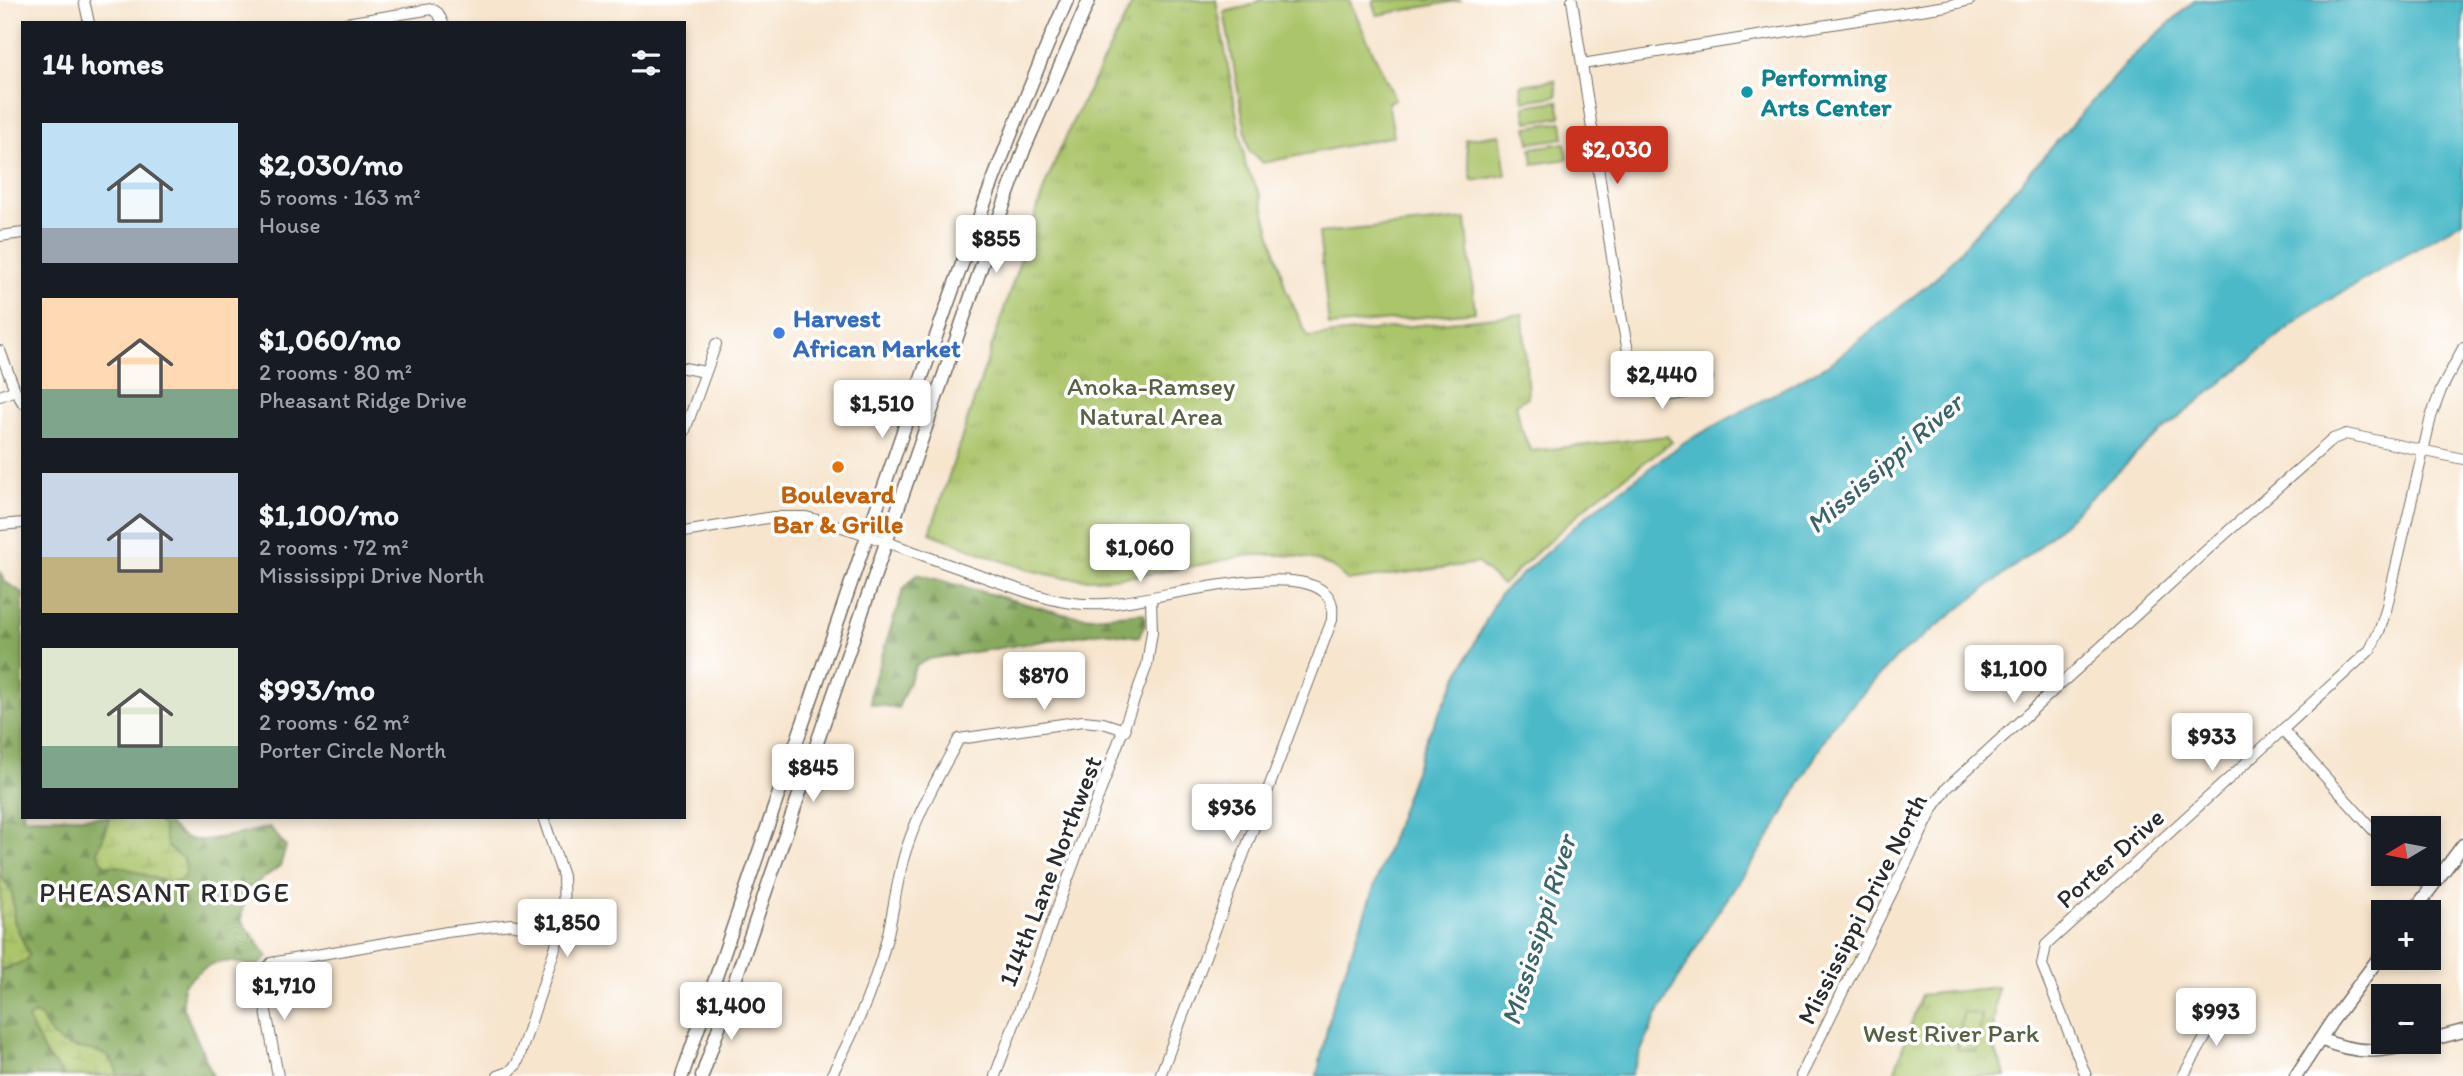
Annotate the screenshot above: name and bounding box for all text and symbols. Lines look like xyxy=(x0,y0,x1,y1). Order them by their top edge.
icon: filters xyxy=(627,44,665,82)
text: 14 homes xyxy=(42,45,164,82)
place label: Performing Arts Center xyxy=(1760,61,1892,123)
marker: Performing Arts Center xyxy=(1739,84,1755,100)
pin: $2,030 xyxy=(1560,127,1674,186)
text: $2,030 xyxy=(1582,135,1652,163)
text: $2,030/mo xyxy=(259,146,403,183)
icon: home xyxy=(98,151,182,235)
text: 5 rooms · 163 m² xyxy=(259,183,421,211)
text: House xyxy=(259,211,321,239)
pin: $855 xyxy=(955,216,1037,275)
text: $855 xyxy=(972,224,1020,252)
place label: Harvest African Market xyxy=(792,302,961,364)
text: $1,060/mo xyxy=(259,321,401,358)
marker: Harvest African Market xyxy=(771,325,787,341)
icon: home xyxy=(98,326,182,410)
pin: $2,440 xyxy=(1605,352,1719,411)
text: 2 rooms · 80 m² xyxy=(259,358,412,386)
text: $2,440 xyxy=(1626,360,1698,388)
park label: Anoka-Ramsey Natural Area xyxy=(1067,370,1235,432)
pin: $1,510 xyxy=(825,380,939,440)
water label: Mississippi River xyxy=(1799,383,1972,540)
text: Pheasant Ridge Drive xyxy=(259,386,467,414)
text: $1,510 xyxy=(850,389,914,417)
marker: Boulevard Bar & Grille xyxy=(830,459,846,475)
place label: Boulevard Bar & Grille xyxy=(773,478,903,540)
text: $1,100/mo xyxy=(259,496,399,533)
icon: home xyxy=(98,501,182,585)
pin: $1,060 xyxy=(1083,524,1197,584)
text: 2 rooms · 72 m² xyxy=(259,533,409,561)
text: $1,060 xyxy=(1106,533,1174,561)
text: Mississippi Drive North xyxy=(259,561,484,589)
pin: $1,100 xyxy=(1957,646,2071,705)
pin: $870 xyxy=(1003,652,1085,712)
text: $1,100 xyxy=(1981,654,2047,682)
text: $870 xyxy=(1019,661,1069,689)
text: $993/mo xyxy=(259,671,375,708)
icon: home xyxy=(98,676,182,760)
text: 2 rooms · 62 m² xyxy=(259,708,410,736)
pin: $933 xyxy=(2171,714,2253,773)
text: $933 xyxy=(2188,722,2236,750)
text: Porter Circle North xyxy=(259,736,446,764)
pin: $845 xyxy=(772,744,854,804)
street label: 114th Lane Northwest xyxy=(991,751,1109,991)
text: $845 xyxy=(788,753,838,781)
pin: $936 xyxy=(1191,784,1273,844)
street label: Mississippi Drive North xyxy=(1790,788,1934,1030)
text: $936 xyxy=(1208,793,1256,821)
street label: Porter Drive xyxy=(2049,801,2171,915)
north arrow xyxy=(2371,816,2441,886)
map controls xyxy=(2371,816,2441,1054)
water label: Mississippi River xyxy=(1493,828,1584,1029)
district label: PHEASANT RIDGE xyxy=(39,875,291,909)
pin: $1,850 xyxy=(510,900,624,959)
button: + xyxy=(2371,900,2441,970)
text: $1,850 xyxy=(534,908,600,936)
pin: $1,710 xyxy=(227,962,341,1022)
text: $1,710 xyxy=(252,971,316,999)
pin: $1,400 xyxy=(674,982,788,1042)
button: − xyxy=(2371,984,2441,1054)
pin: $993 xyxy=(2175,988,2257,1048)
text: $1,400 xyxy=(696,991,766,1019)
text: $993 xyxy=(2192,997,2240,1025)
park label: West River Park xyxy=(1863,1017,2040,1049)

